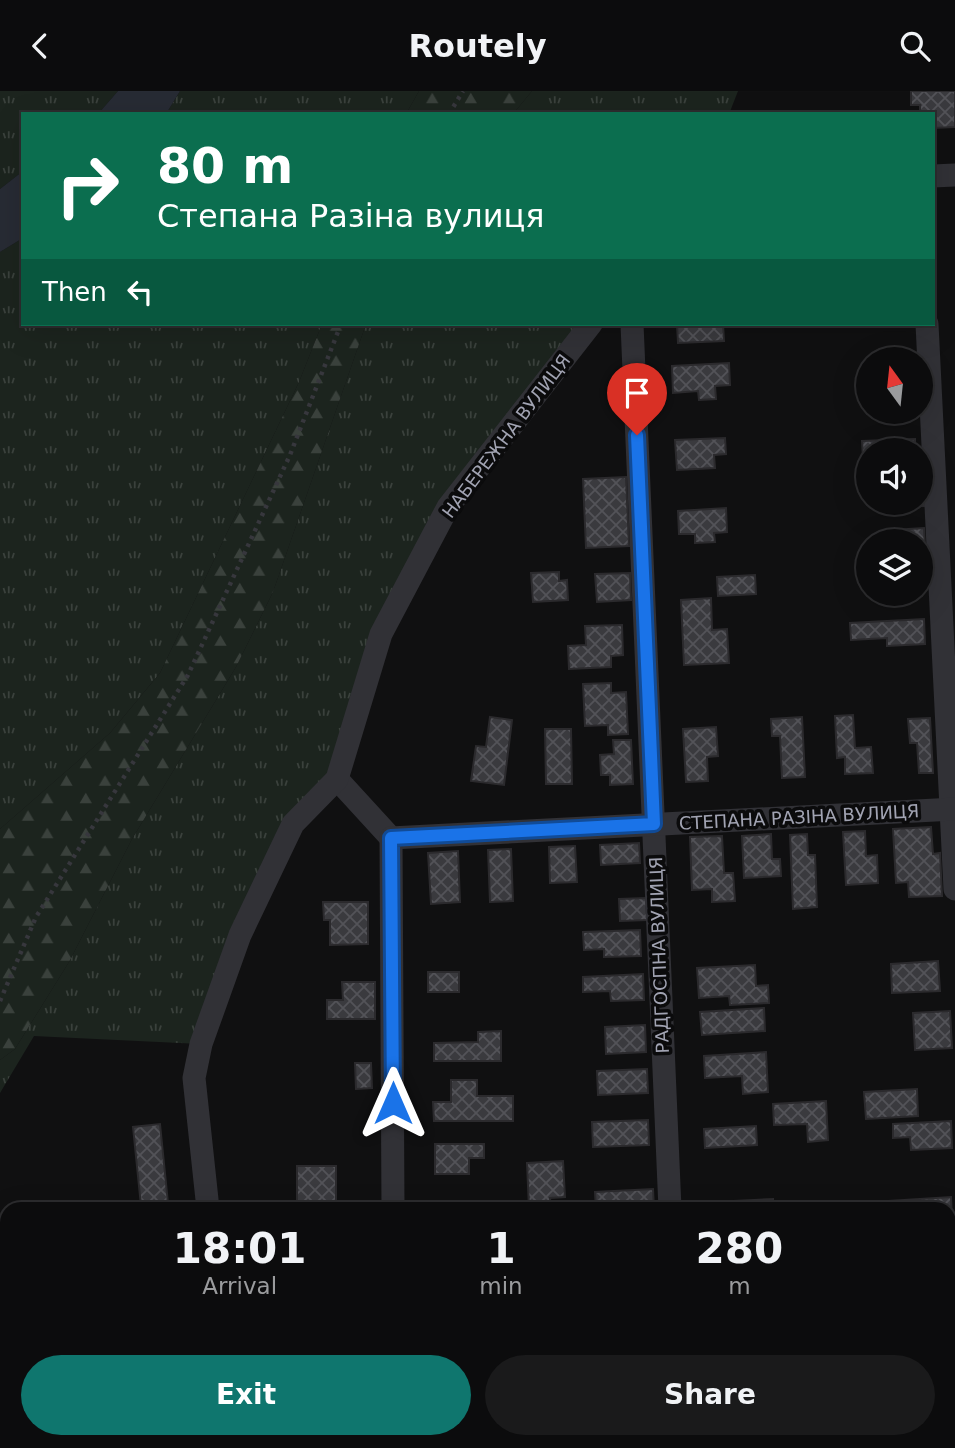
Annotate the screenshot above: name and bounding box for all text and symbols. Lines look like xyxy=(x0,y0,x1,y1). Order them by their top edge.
icon: back xyxy=(21,27,59,65)
text: Routely xyxy=(408,27,547,65)
icon: search xyxy=(896,27,934,65)
text: 80 m xyxy=(157,138,293,195)
icon: right xyxy=(42,140,133,231)
text: Степана Разіна вулиця xyxy=(157,197,545,235)
icon: left xyxy=(121,273,159,311)
text: Then xyxy=(42,277,107,307)
north arrow xyxy=(856,347,933,423)
map controls xyxy=(856,347,933,606)
street label: НАБЕРЕЖНА ВУЛИЦЯ xyxy=(438,350,574,522)
pin xyxy=(607,363,667,435)
icon: arrive xyxy=(618,374,656,412)
button: sound xyxy=(856,438,933,515)
button: layers xyxy=(856,529,933,606)
street label: СТЕПАНА РАЗІНА ВУЛИЦЯ xyxy=(678,800,920,834)
street label: РАДГОСПНА ВУЛИЦЯ xyxy=(645,856,673,1054)
position arrow xyxy=(356,1066,430,1140)
text: 18:01 xyxy=(173,1224,307,1273)
text: 1 xyxy=(486,1224,516,1273)
text: 280 xyxy=(696,1224,783,1273)
text: Arrival xyxy=(202,1273,277,1299)
text: min xyxy=(479,1273,523,1299)
text: m xyxy=(728,1273,751,1299)
button: Exit xyxy=(21,1355,471,1435)
button: Share xyxy=(485,1355,935,1435)

